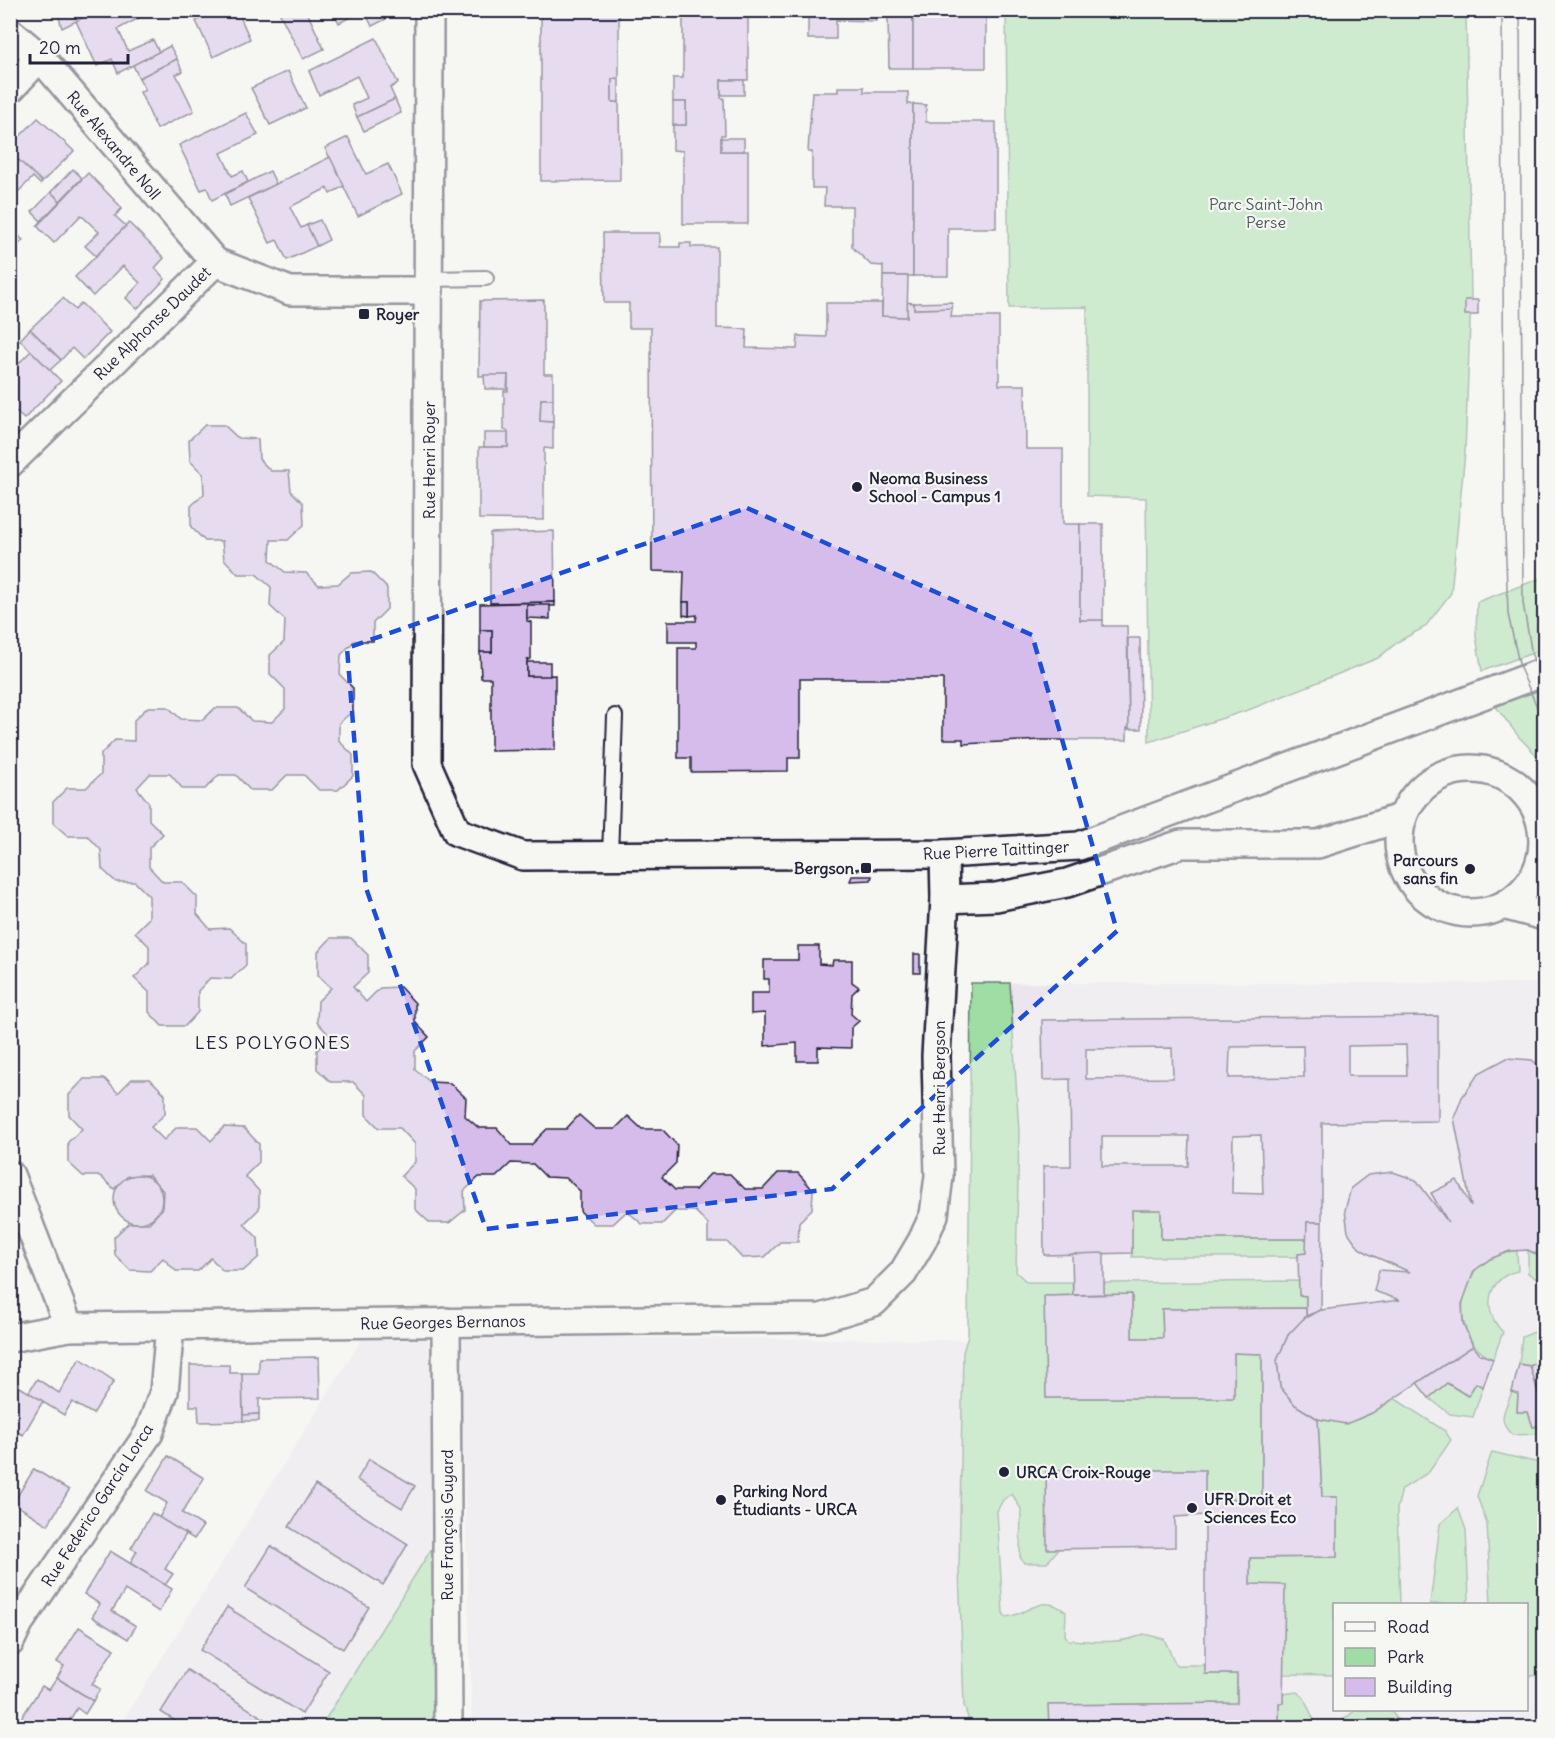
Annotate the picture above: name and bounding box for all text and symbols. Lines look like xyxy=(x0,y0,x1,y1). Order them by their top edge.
scale bar xyxy=(30,27,128,65)
text: 20 m xyxy=(39,36,81,59)
street label: Rue Alexandre Noll xyxy=(63,87,165,203)
park label: Parc Saint-John Perse xyxy=(1209,194,1323,232)
street label: Rue Alphonse Daudet xyxy=(89,262,215,384)
place label: Royer xyxy=(376,304,420,325)
marker: Royer xyxy=(357,307,371,321)
street label: Rue Henri Royer xyxy=(419,400,439,519)
place label: Neoma Business School - Campus 1 xyxy=(869,468,1001,507)
marker: Neoma Business School - Campus 1 xyxy=(850,480,864,494)
street label: Rue Pierre Taittinger xyxy=(922,836,1070,864)
place label: Parcours sans fin xyxy=(1393,850,1458,888)
place label: Bergson xyxy=(794,858,854,879)
marker: Bergson xyxy=(859,861,873,875)
marker: Parcours sans fin xyxy=(1463,862,1477,876)
street label: Rue Henri Bergson xyxy=(929,1021,949,1155)
district label: LES POLYGONES xyxy=(195,1031,351,1054)
street label: Rue Georges Bernanos xyxy=(360,1311,526,1333)
street label: Rue Federico García Lorca xyxy=(37,1420,157,1590)
street label: Rue François Guyard xyxy=(437,1449,457,1601)
place label: URCA Croix-Rouge xyxy=(1016,1462,1151,1483)
marker: URCA Croix-Rouge xyxy=(997,1465,1011,1479)
place label: Parking Nord Étudiants - URCA xyxy=(733,1481,857,1519)
place label: UFR Droit et Sciences Eco xyxy=(1204,1489,1296,1527)
marker: Parking Nord Étudiants - URCA xyxy=(714,1493,728,1507)
marker: UFR Droit et Sciences Eco xyxy=(1185,1501,1199,1515)
legend xyxy=(1333,1603,1528,1711)
text: Road xyxy=(1387,1615,1430,1638)
text: Park xyxy=(1387,1645,1424,1668)
text: Building xyxy=(1387,1675,1452,1698)

